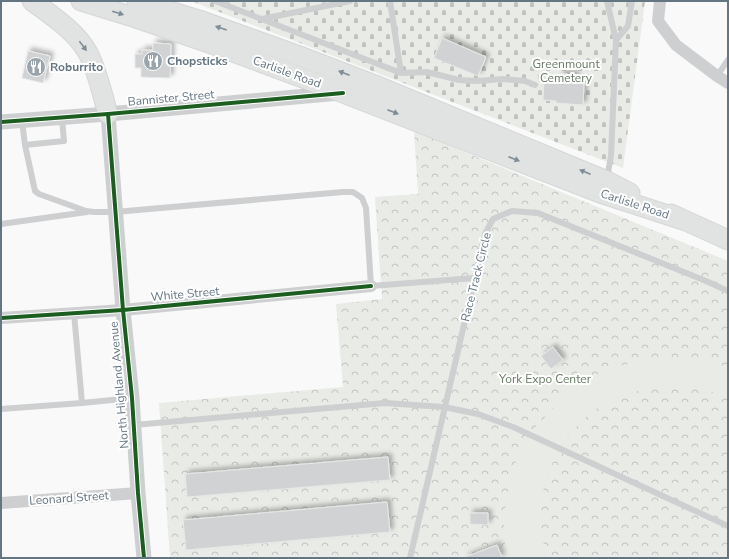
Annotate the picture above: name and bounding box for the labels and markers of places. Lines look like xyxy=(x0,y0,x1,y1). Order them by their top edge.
restaurant icon: Chopsticks xyxy=(142,50,164,72)
place label: Chopsticks xyxy=(167,53,228,69)
restaurant icon: Roburrito xyxy=(25,56,47,78)
place label: Roburrito xyxy=(50,59,103,75)

